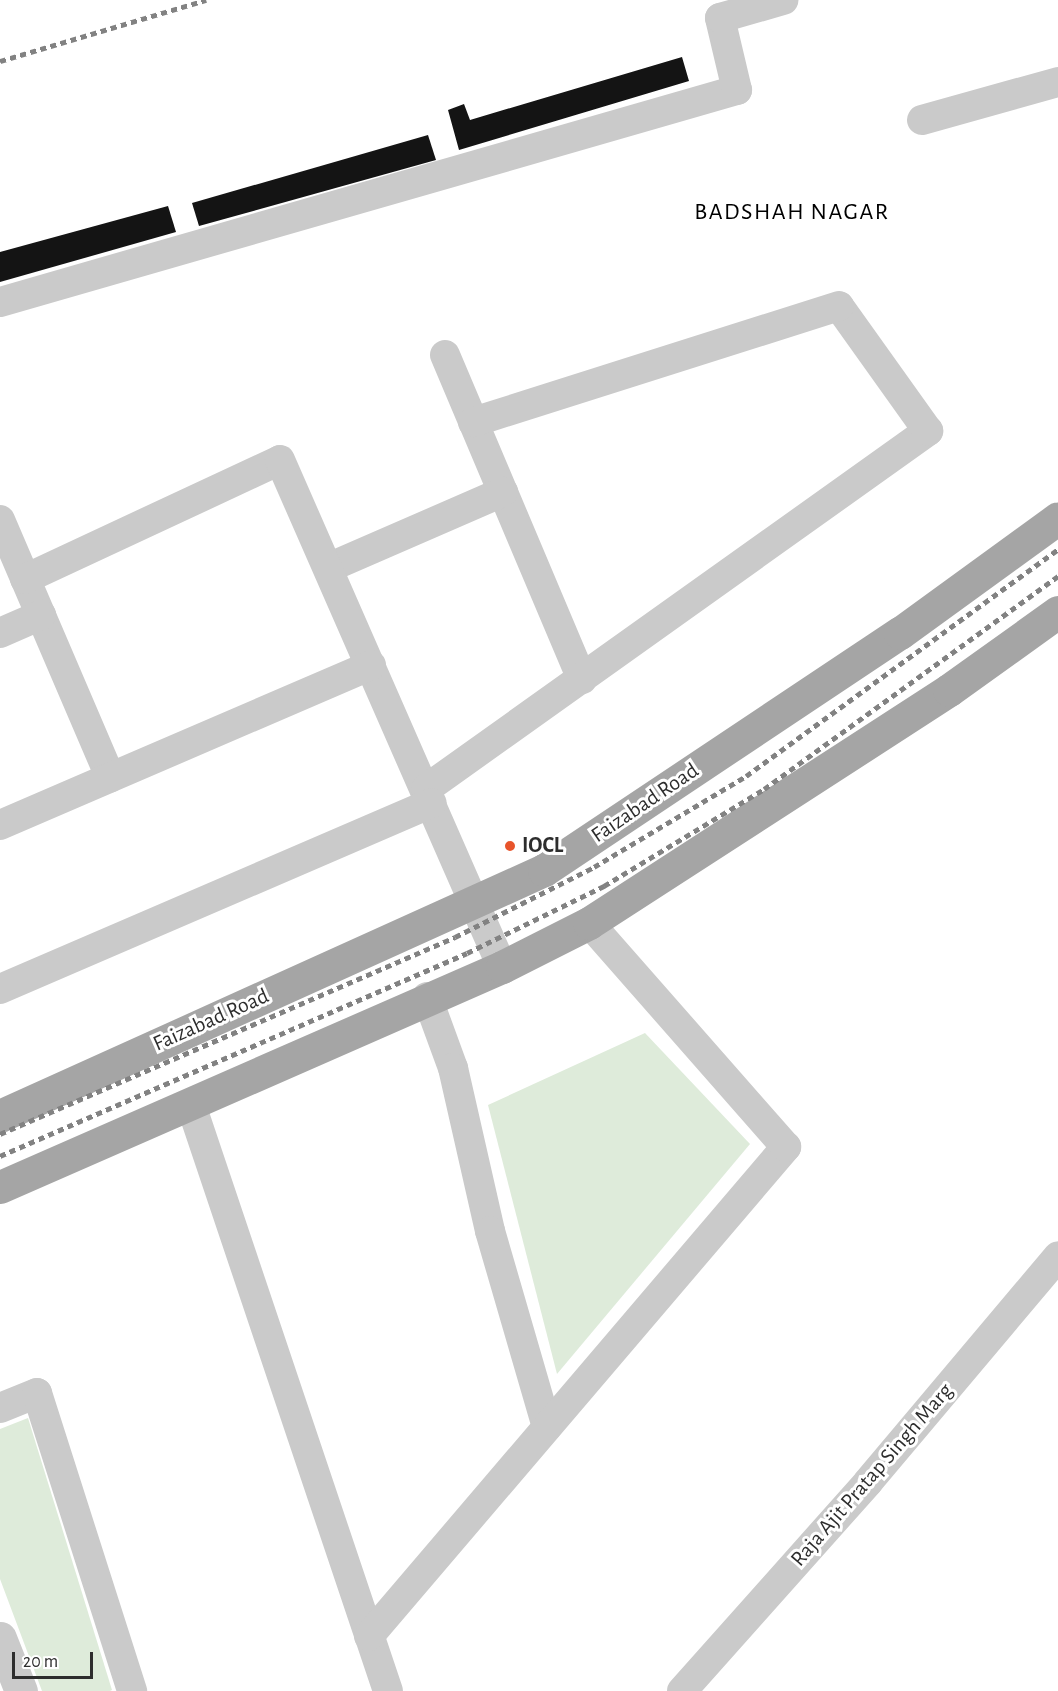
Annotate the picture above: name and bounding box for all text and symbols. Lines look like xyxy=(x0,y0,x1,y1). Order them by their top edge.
district label: BADSHAH NAGAR xyxy=(694,199,890,227)
street label: Faizabad Road xyxy=(586,757,704,849)
place label: IOCL xyxy=(522,833,563,859)
marker: IOCL xyxy=(503,839,517,853)
street label: Faizabad Road xyxy=(149,983,273,1057)
street label: Raja Ajit Pratap Singh Marg xyxy=(785,1378,959,1572)
scale bar xyxy=(15,1640,96,1678)
text: 20 m xyxy=(23,1653,58,1671)

